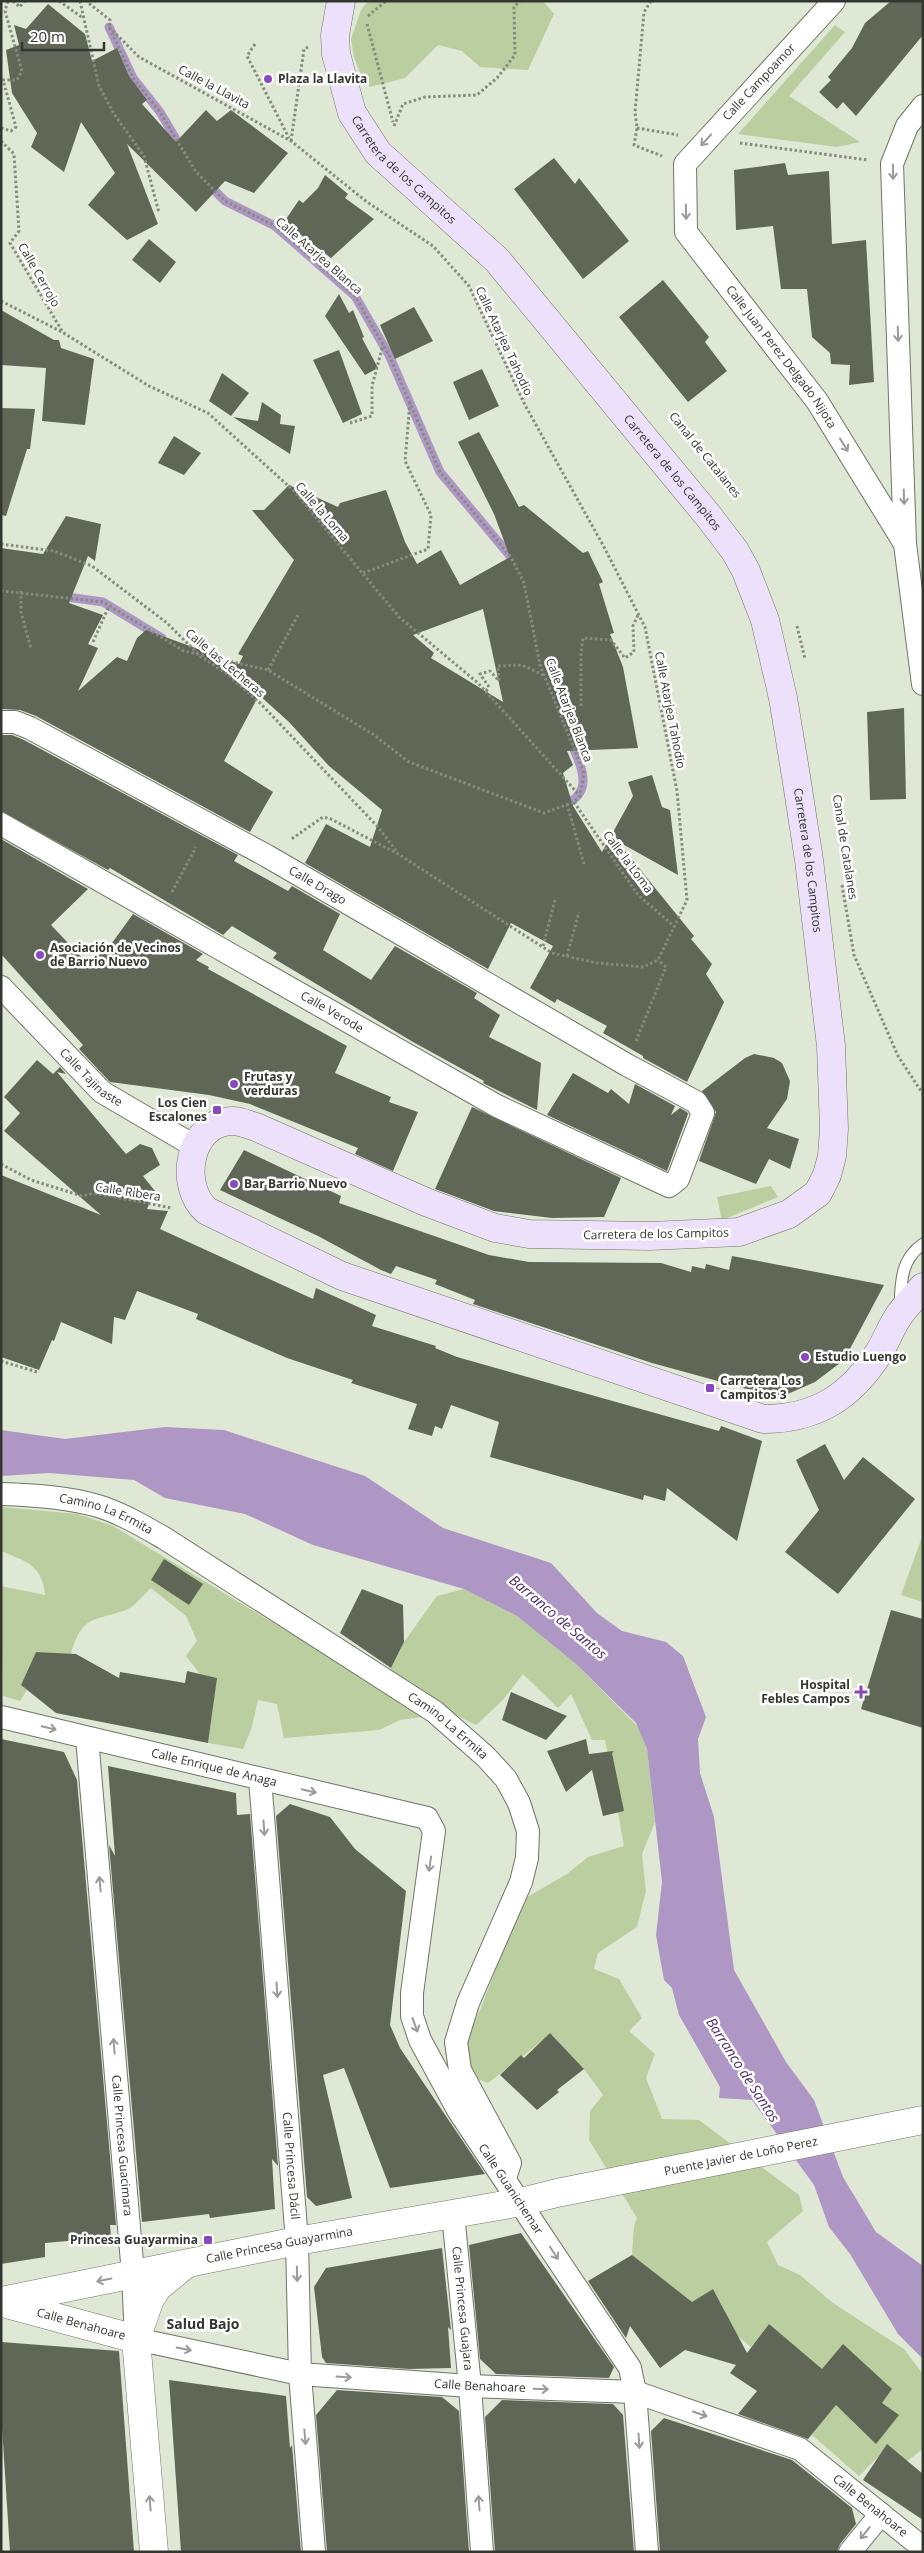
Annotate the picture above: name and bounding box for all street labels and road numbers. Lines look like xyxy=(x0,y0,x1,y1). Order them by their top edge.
street label: Calle Campoamor xyxy=(718,39,799,124)
street label: Calle la Llavita xyxy=(175,61,253,113)
street label: Carretera de los Campitos xyxy=(348,112,460,228)
street label: Calle Atarjea Blanca xyxy=(272,213,367,298)
street label: Calle Cerrojo xyxy=(14,239,65,310)
street label: Calle Juan Perez Delgado Nijota xyxy=(722,282,841,431)
street label: Calle Atarjea Tahodio xyxy=(472,283,537,398)
street label: Canal de Catalanes xyxy=(665,408,746,502)
street label: Carretera de los Campitos xyxy=(620,411,726,534)
street label: Calle la Loma xyxy=(292,478,353,545)
street label: Calle las Lecheras xyxy=(182,624,269,701)
street label: Calle Atarjea Tahodio xyxy=(651,650,690,770)
street label: Calle Atarjea Blanca xyxy=(542,655,597,764)
street label: Carretera de los Campitos xyxy=(790,787,827,934)
street label: Canal de Catalanes xyxy=(829,793,862,901)
street label: Calle la Loma xyxy=(599,827,658,896)
street label: Calle Drago xyxy=(286,861,350,908)
street label: Calle Verode xyxy=(298,987,367,1037)
street label: Calle Tajinaste xyxy=(56,1044,126,1110)
street label: Calle Ribera xyxy=(94,1178,162,1205)
street label: Carretera de los Campitos xyxy=(583,1224,729,1243)
street label: Camino La Ermita xyxy=(58,1489,156,1538)
street label: Camino La Ermita xyxy=(405,1688,492,1763)
street label: Calle Enrique de Anaga xyxy=(150,1744,279,1790)
street label: Calle Princesa Guacimara xyxy=(108,2074,137,2217)
street label: Calle Princesa Dácil xyxy=(279,2111,304,2220)
street label: Puente Javier de Loño Perez xyxy=(663,2132,819,2179)
street label: Calle Guanichemar xyxy=(475,2140,548,2238)
street label: Calle Princesa Guayarmina xyxy=(204,2222,354,2267)
street label: Calle Princesa Guajara xyxy=(448,2246,477,2371)
street label: Calle Benahoare xyxy=(35,2304,128,2344)
street label: Calle Benahoare xyxy=(434,2374,526,2396)
street label: Calle Benahoare xyxy=(830,2470,912,2541)

